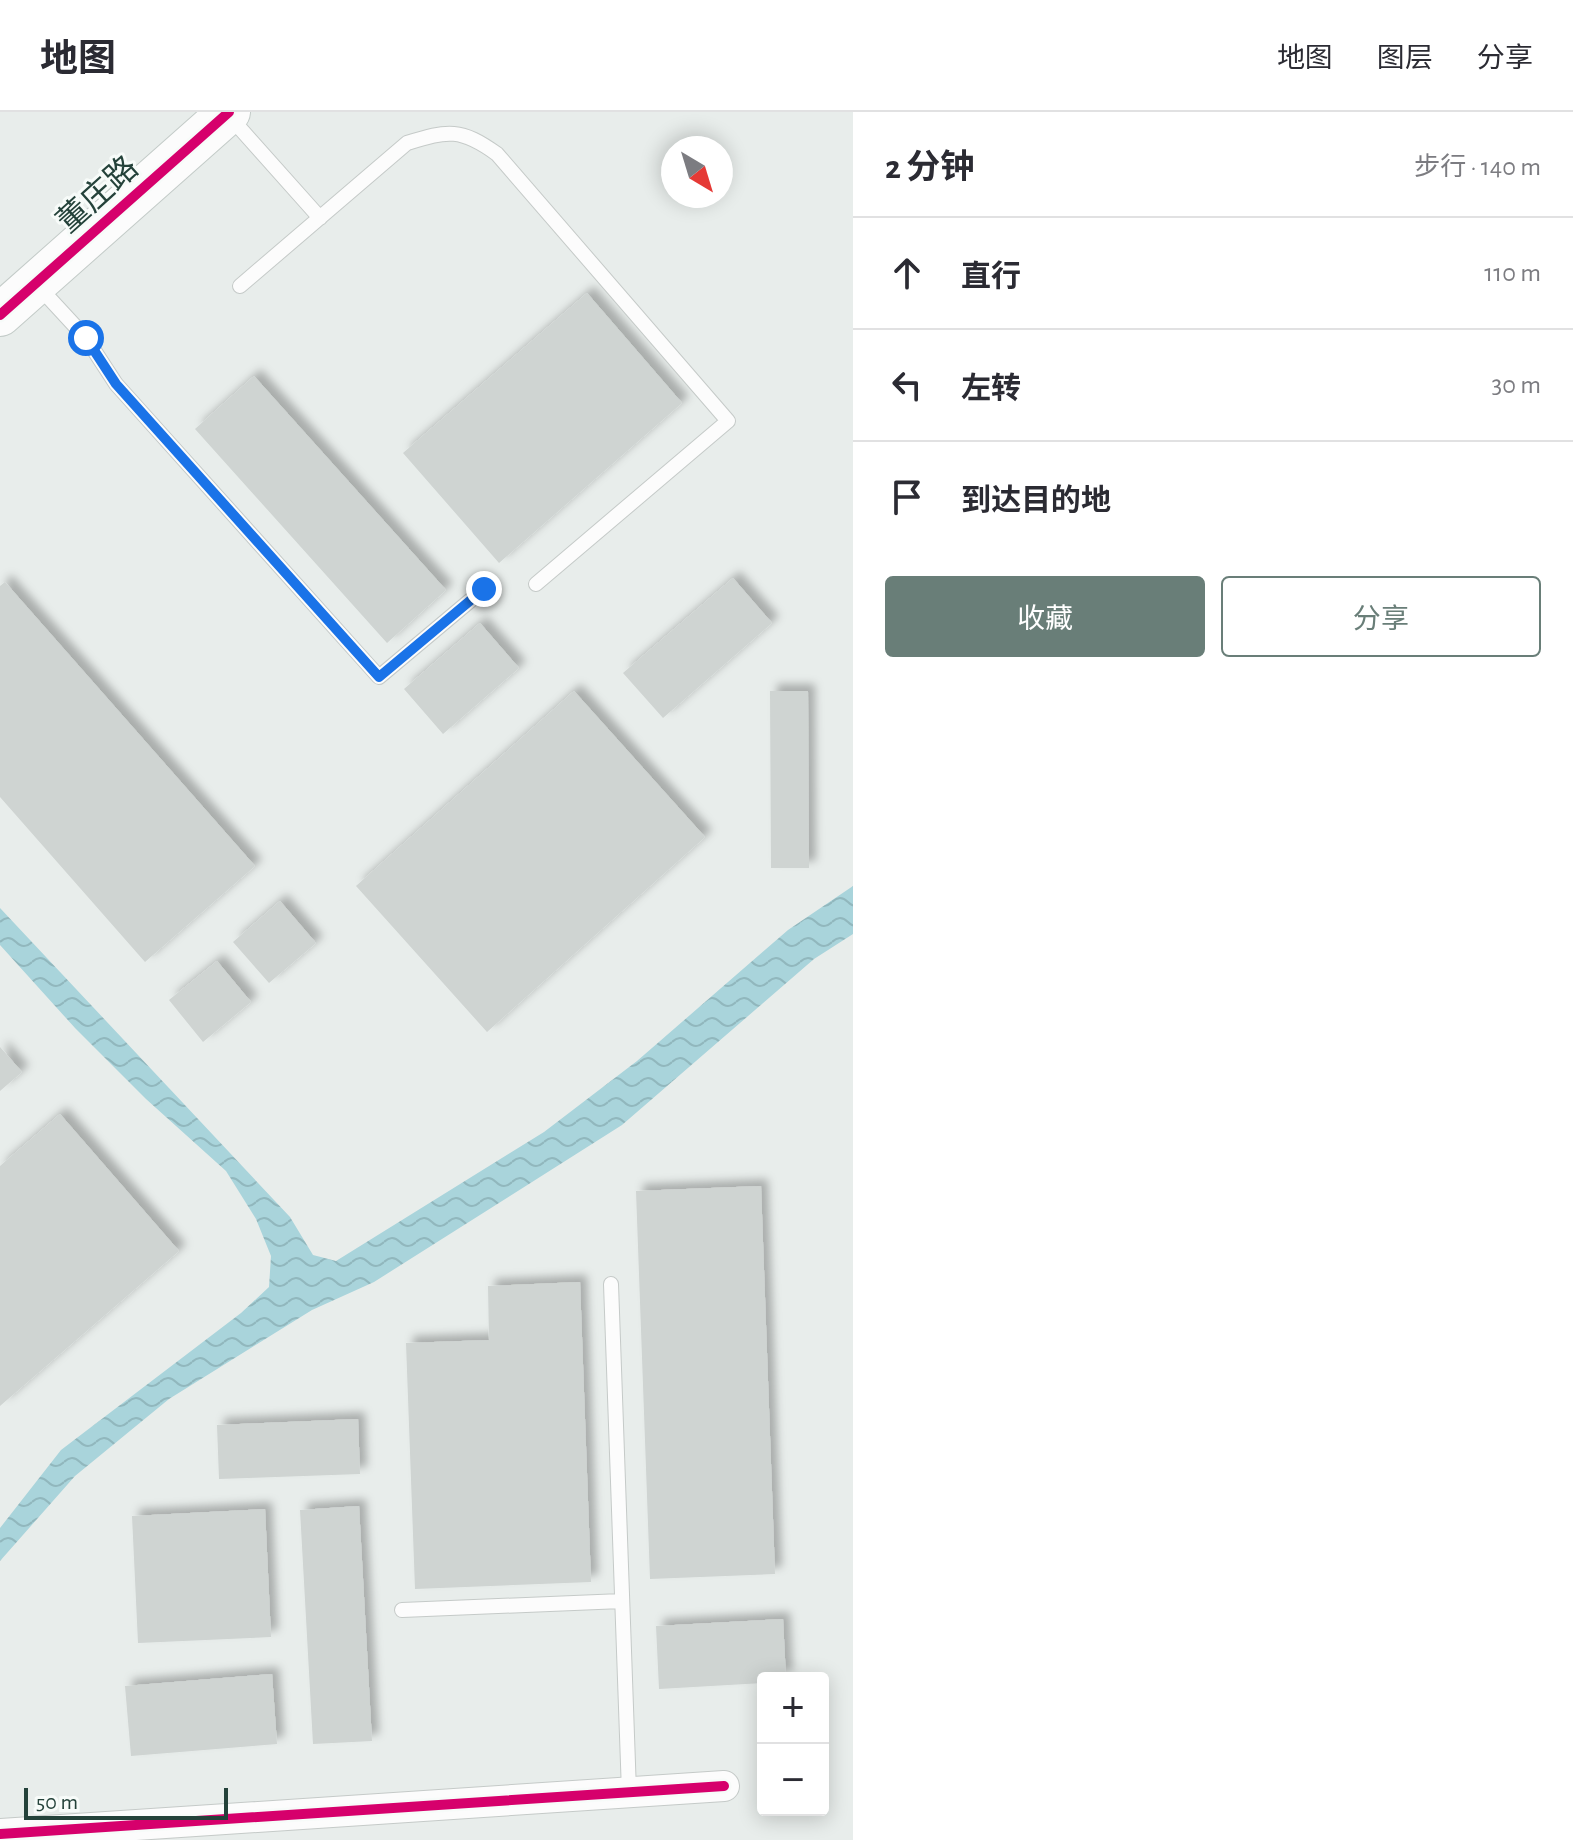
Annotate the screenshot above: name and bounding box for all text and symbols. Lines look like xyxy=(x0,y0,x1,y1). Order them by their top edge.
text: 地图 xyxy=(40,41,116,79)
text: 地图 xyxy=(1277,45,1333,73)
text: 图层 xyxy=(1377,45,1433,73)
text: 分享 xyxy=(1477,45,1533,73)
north arrow xyxy=(661,136,733,208)
street label: 董庄路 xyxy=(50,149,144,239)
text: 2 分钟 xyxy=(885,151,974,185)
text: 步行 · 140 m xyxy=(1414,154,1541,180)
icon: ahead xyxy=(885,251,929,295)
text: 110 m xyxy=(1484,260,1541,286)
text: 直行 xyxy=(961,262,1021,292)
route start xyxy=(68,320,104,356)
icon: left xyxy=(885,363,929,407)
text: 30 m xyxy=(1491,372,1541,398)
text: 左转 xyxy=(961,374,1021,404)
icon: arrive xyxy=(885,475,929,519)
text: 到达目的地 xyxy=(961,486,1111,516)
route end xyxy=(466,571,502,607)
button: 收藏 xyxy=(885,576,1205,657)
button: 分享 xyxy=(1221,576,1541,657)
map controls xyxy=(757,1672,829,1816)
button: + xyxy=(757,1672,829,1744)
button: − xyxy=(757,1744,829,1816)
scale bar xyxy=(24,1784,228,1820)
text: 50 m xyxy=(36,1791,78,1813)

